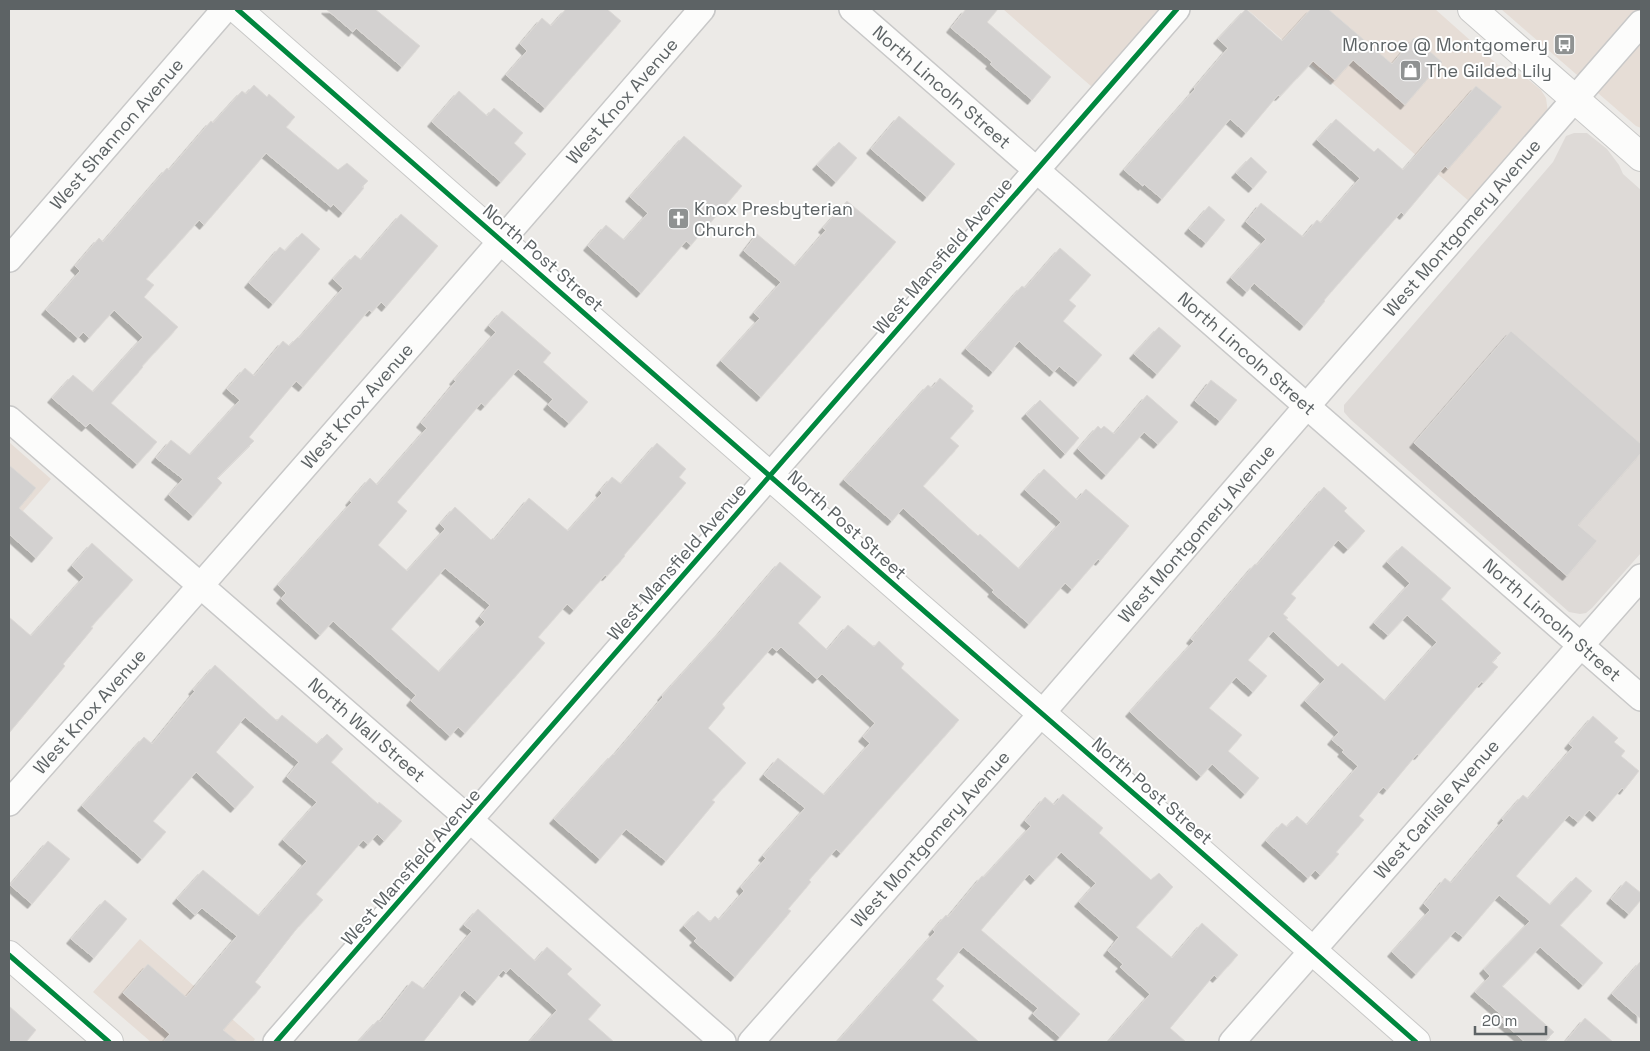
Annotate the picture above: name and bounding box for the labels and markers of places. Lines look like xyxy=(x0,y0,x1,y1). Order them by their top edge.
place label: Monroe @ Montgomery xyxy=(1342,33,1548,56)
bus stop icon: Monroe @ Montgomery xyxy=(1552,33,1576,57)
shop icon: The Gilded Lily xyxy=(1398,59,1422,83)
place label: The Gilded Lily xyxy=(1426,59,1552,82)
place label: Knox Presbyterian Church xyxy=(694,197,853,241)
church icon: Knox Presbyterian Church xyxy=(666,207,690,231)

